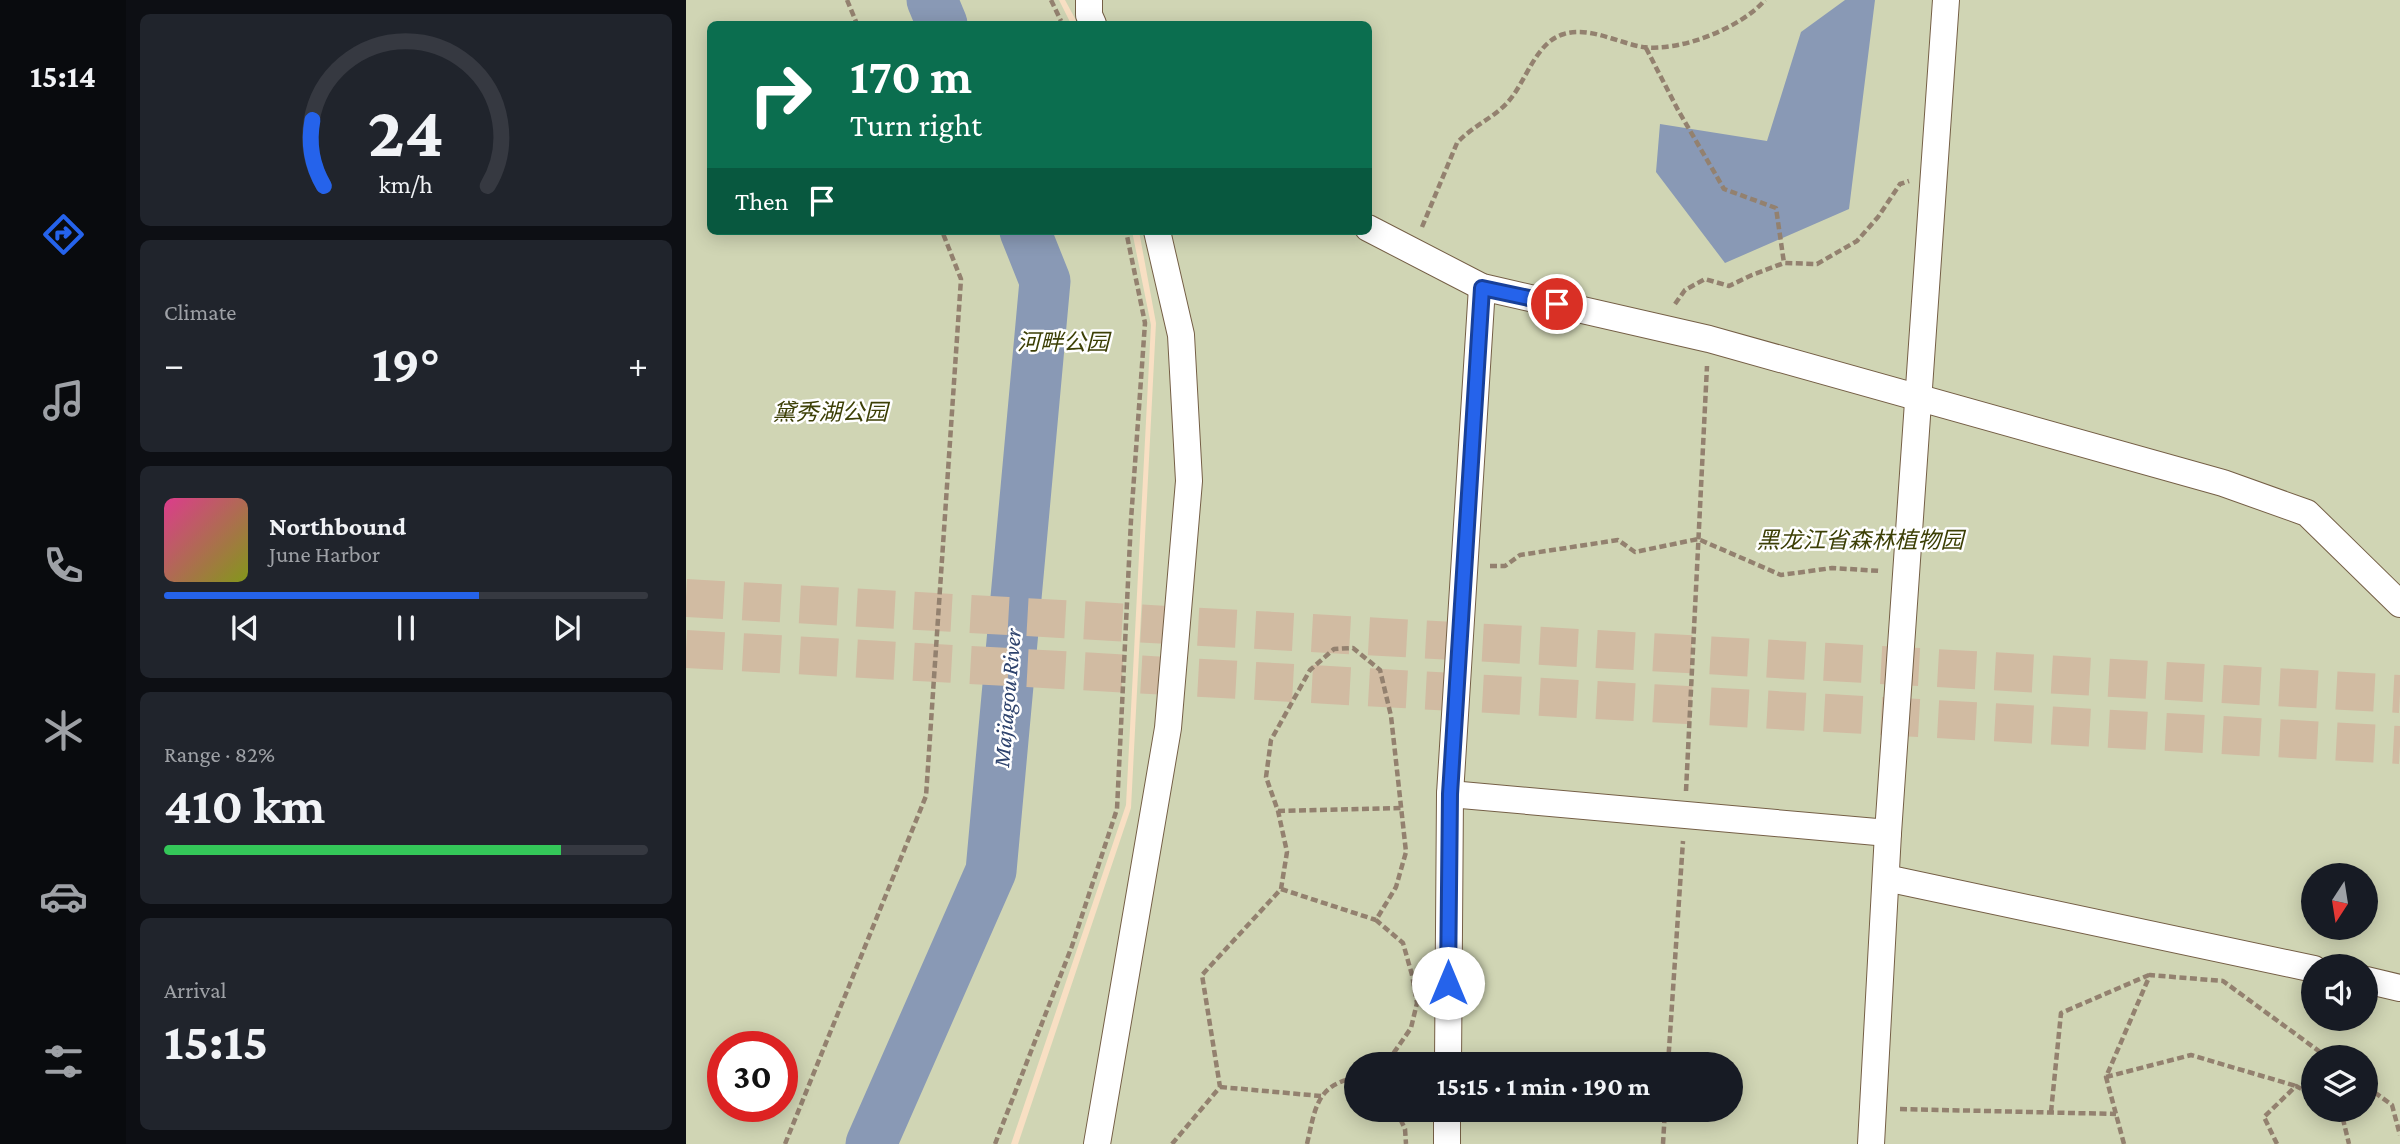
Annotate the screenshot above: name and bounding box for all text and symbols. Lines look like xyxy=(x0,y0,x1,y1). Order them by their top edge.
icon: right xyxy=(735,49,826,140)
text: 170 m xyxy=(850,49,972,104)
text: 15:14 xyxy=(30,58,96,94)
text: 24 xyxy=(368,91,444,172)
text: Turn right xyxy=(850,107,982,143)
text: km/h xyxy=(379,171,433,198)
icon: arrive xyxy=(803,182,841,220)
text: Then xyxy=(735,187,789,216)
icon: directions xyxy=(39,210,88,259)
pin xyxy=(1527,274,1587,334)
icon: arrive xyxy=(1538,285,1576,323)
text: Climate xyxy=(164,299,236,325)
park label: 河畔公园 xyxy=(1017,329,1112,355)
text: 19° xyxy=(372,334,440,392)
text: − xyxy=(164,343,184,385)
text: + xyxy=(628,343,648,385)
icon: music xyxy=(39,376,88,425)
park label: 黛秀湖公园 xyxy=(773,399,891,425)
text: Northbound xyxy=(269,512,406,541)
park label: 黑龙江省森林植物园 xyxy=(1757,527,1967,553)
icon: phone xyxy=(39,541,88,590)
text: June Harbor xyxy=(269,541,380,567)
icon: previous xyxy=(226,609,264,647)
icon: pause xyxy=(387,609,425,647)
icon: next xyxy=(548,609,586,647)
water label: Majiagou River xyxy=(987,627,1027,770)
icon: climate xyxy=(39,706,88,755)
text: Range · 82% xyxy=(164,741,275,767)
text: 410 km xyxy=(164,776,325,834)
north arrow xyxy=(2301,863,2378,940)
map controls xyxy=(2301,863,2378,1122)
icon: car xyxy=(39,872,88,921)
position arrow xyxy=(1411,946,1485,1020)
button: sound xyxy=(2301,954,2378,1031)
text: Arrival xyxy=(164,977,227,1003)
text: 15:15 xyxy=(164,1012,268,1070)
speed limit sign: 30 xyxy=(707,1031,798,1122)
icon: filters xyxy=(39,1037,88,1086)
button: layers xyxy=(2301,1045,2378,1122)
text: 15:15 · 1 min · 190 m xyxy=(1437,1072,1650,1101)

